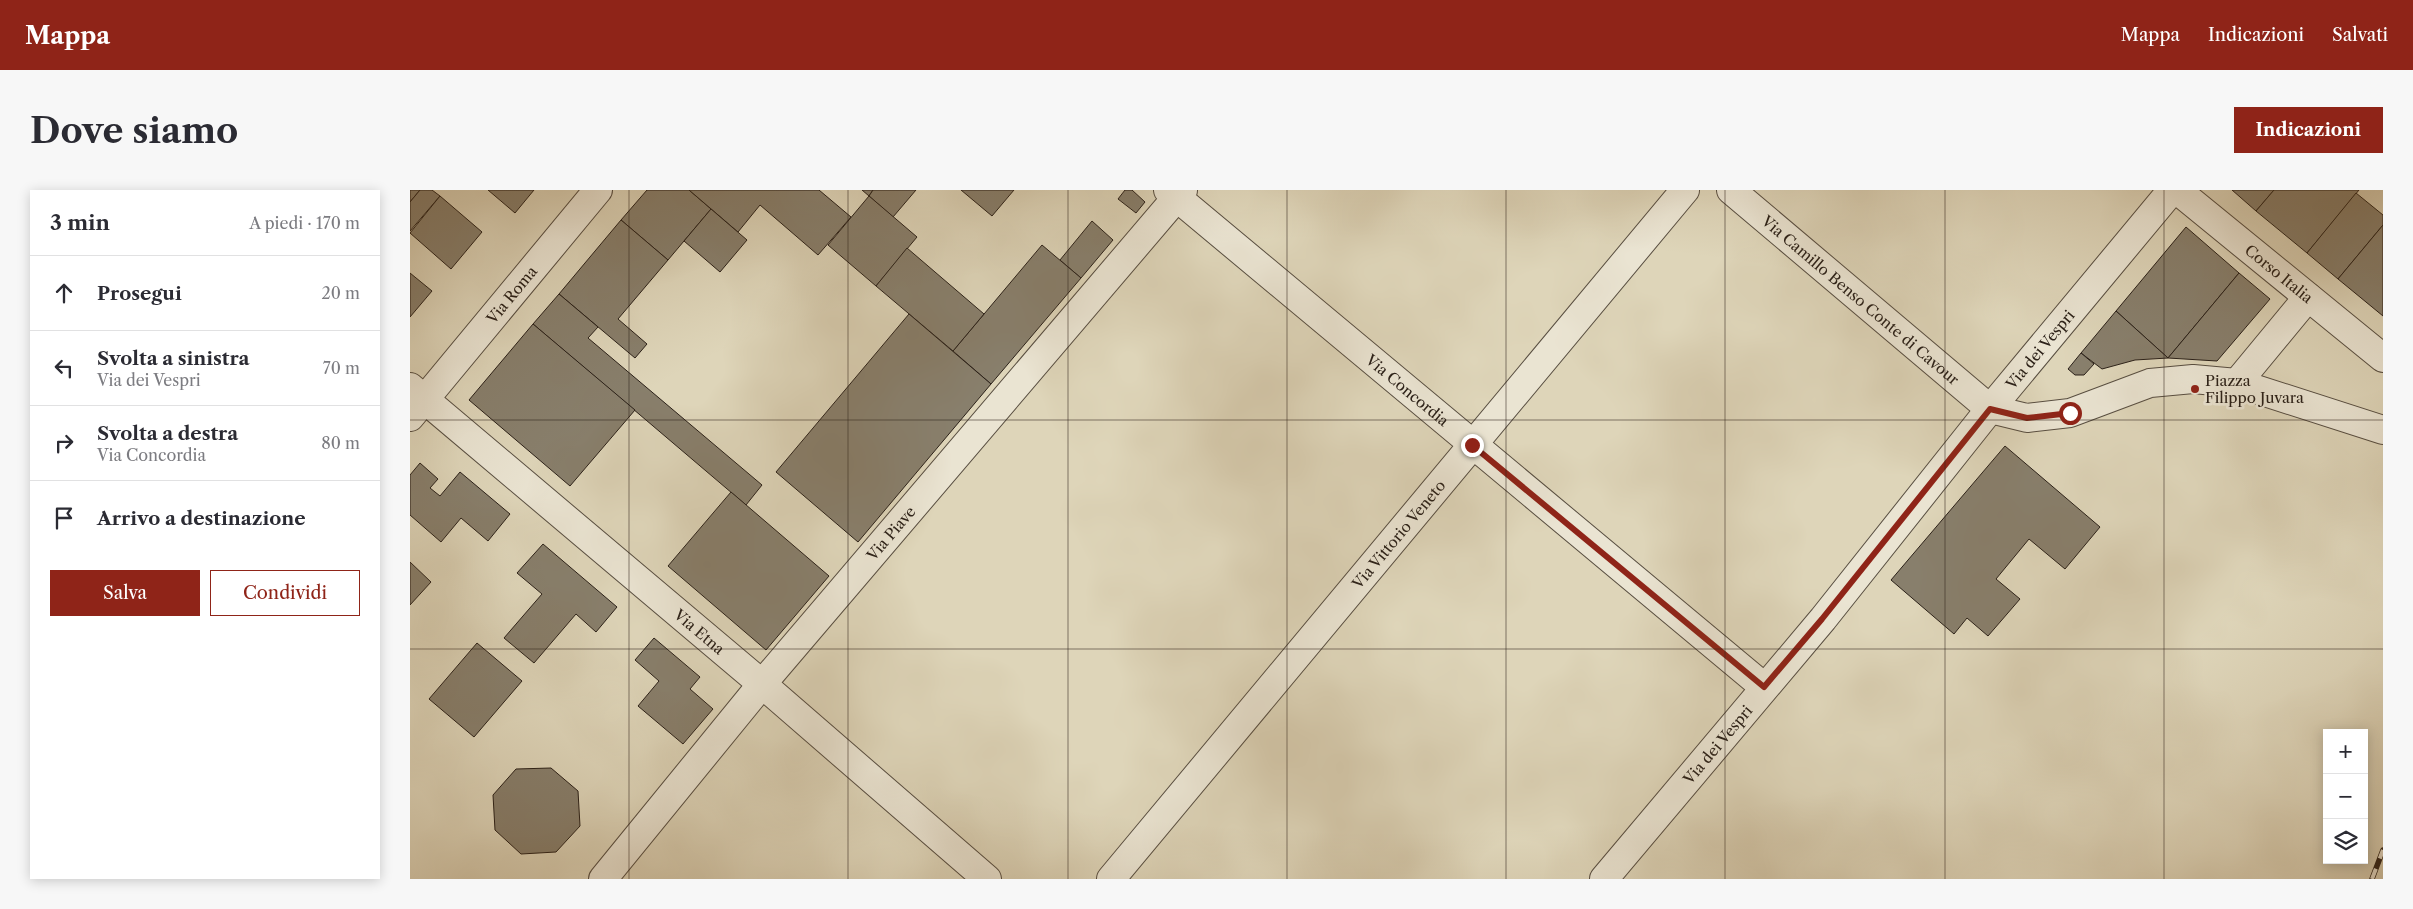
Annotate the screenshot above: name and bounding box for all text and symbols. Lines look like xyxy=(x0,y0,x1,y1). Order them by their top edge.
text: Mappa xyxy=(25,21,110,50)
text: Mappa xyxy=(2121,24,2180,46)
text: Indicazioni xyxy=(2208,24,2304,46)
text: Salvati xyxy=(2332,24,2388,46)
button: Indicazioni xyxy=(2234,107,2383,153)
text: Dove siamo xyxy=(30,109,238,152)
text: 3 min xyxy=(50,210,110,235)
street label: Via Camillo Benso Conte di Cavour xyxy=(1757,210,1964,389)
text: A piedi · 170 m xyxy=(249,213,360,233)
street label: Corso Italia xyxy=(2241,240,2317,307)
street label: Via Roma xyxy=(481,262,541,328)
icon: ahead xyxy=(50,279,78,307)
text: Prosegui xyxy=(97,282,182,305)
text: 20 m xyxy=(321,283,360,303)
street label: Via dei Vespri xyxy=(2001,305,2078,393)
text: Svolta a sinistra xyxy=(97,347,250,370)
street label: Via Concordia xyxy=(1362,349,1453,430)
icon: left xyxy=(50,354,78,382)
text: 70 m xyxy=(323,358,360,378)
text: Via dei Vespri xyxy=(97,370,201,390)
place label: Piazza Filippo Juvara xyxy=(2205,371,2304,407)
marker: Piazza Filippo Juvara xyxy=(2189,383,2201,395)
route start xyxy=(2059,402,2082,425)
text: Svolta a destra xyxy=(97,422,238,445)
icon: right xyxy=(50,429,78,457)
text: 80 m xyxy=(321,433,360,453)
route end xyxy=(1461,434,1484,457)
text: Via Concordia xyxy=(97,445,206,465)
street label: Via Vittorio Veneto xyxy=(1347,476,1449,593)
street label: Via Piave xyxy=(862,502,919,565)
icon: arrive xyxy=(50,504,78,532)
text: Arrivo a destinazione xyxy=(97,507,306,530)
button: Salva xyxy=(50,570,200,616)
button: Condividi xyxy=(210,570,360,616)
street label: Via Etna xyxy=(670,604,729,658)
street label: Via dei Vespri xyxy=(1678,701,1756,788)
map controls xyxy=(2323,729,2368,864)
button: + xyxy=(2323,729,2368,774)
button: − xyxy=(2323,774,2368,819)
button: layers xyxy=(2323,819,2368,864)

